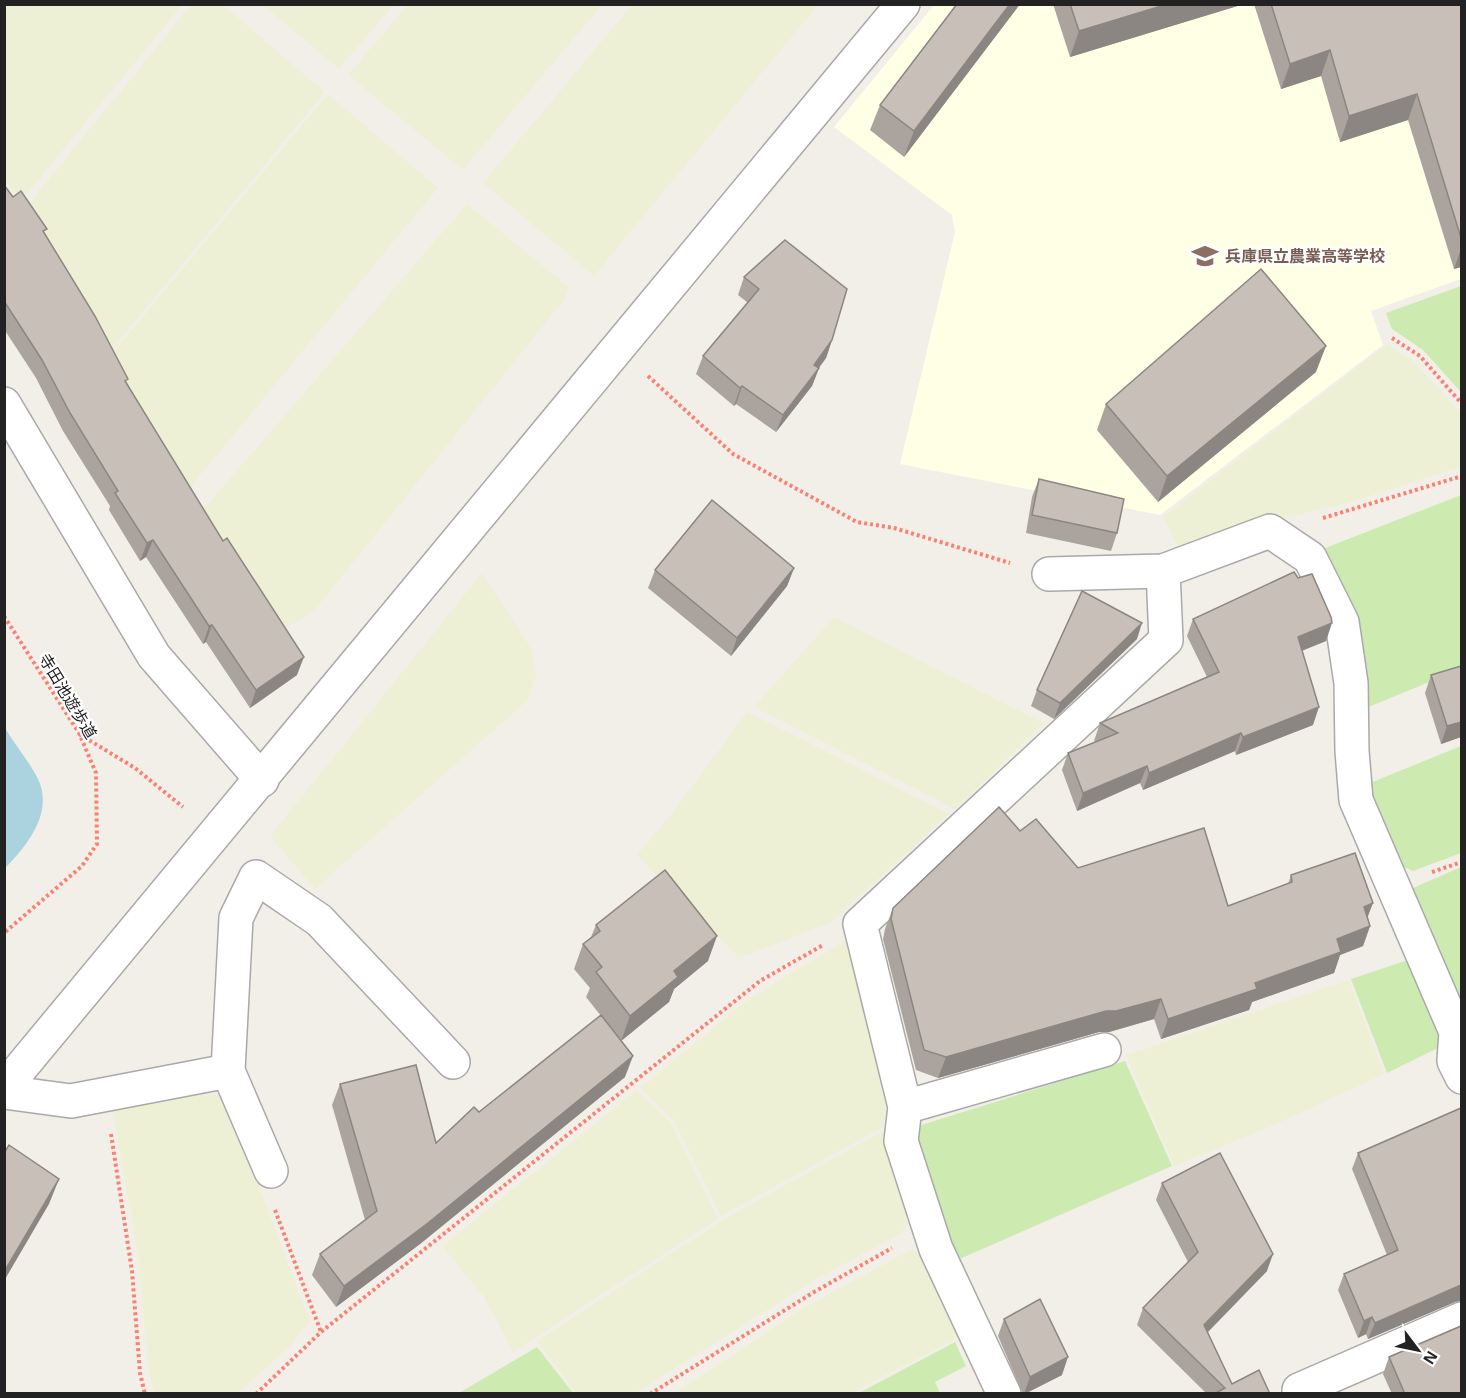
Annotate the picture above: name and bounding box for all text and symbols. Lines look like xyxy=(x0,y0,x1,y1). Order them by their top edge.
school or university icon: 兵庫県立農業高等学校 xyxy=(1190,241,1220,271)
place label: 兵庫県立農業高等学校 xyxy=(1225,248,1385,265)
street label: 寺田池遊歩道 xyxy=(36,651,100,742)
north arrow xyxy=(1388,1320,1448,1380)
text: N xyxy=(1420,1348,1441,1367)

